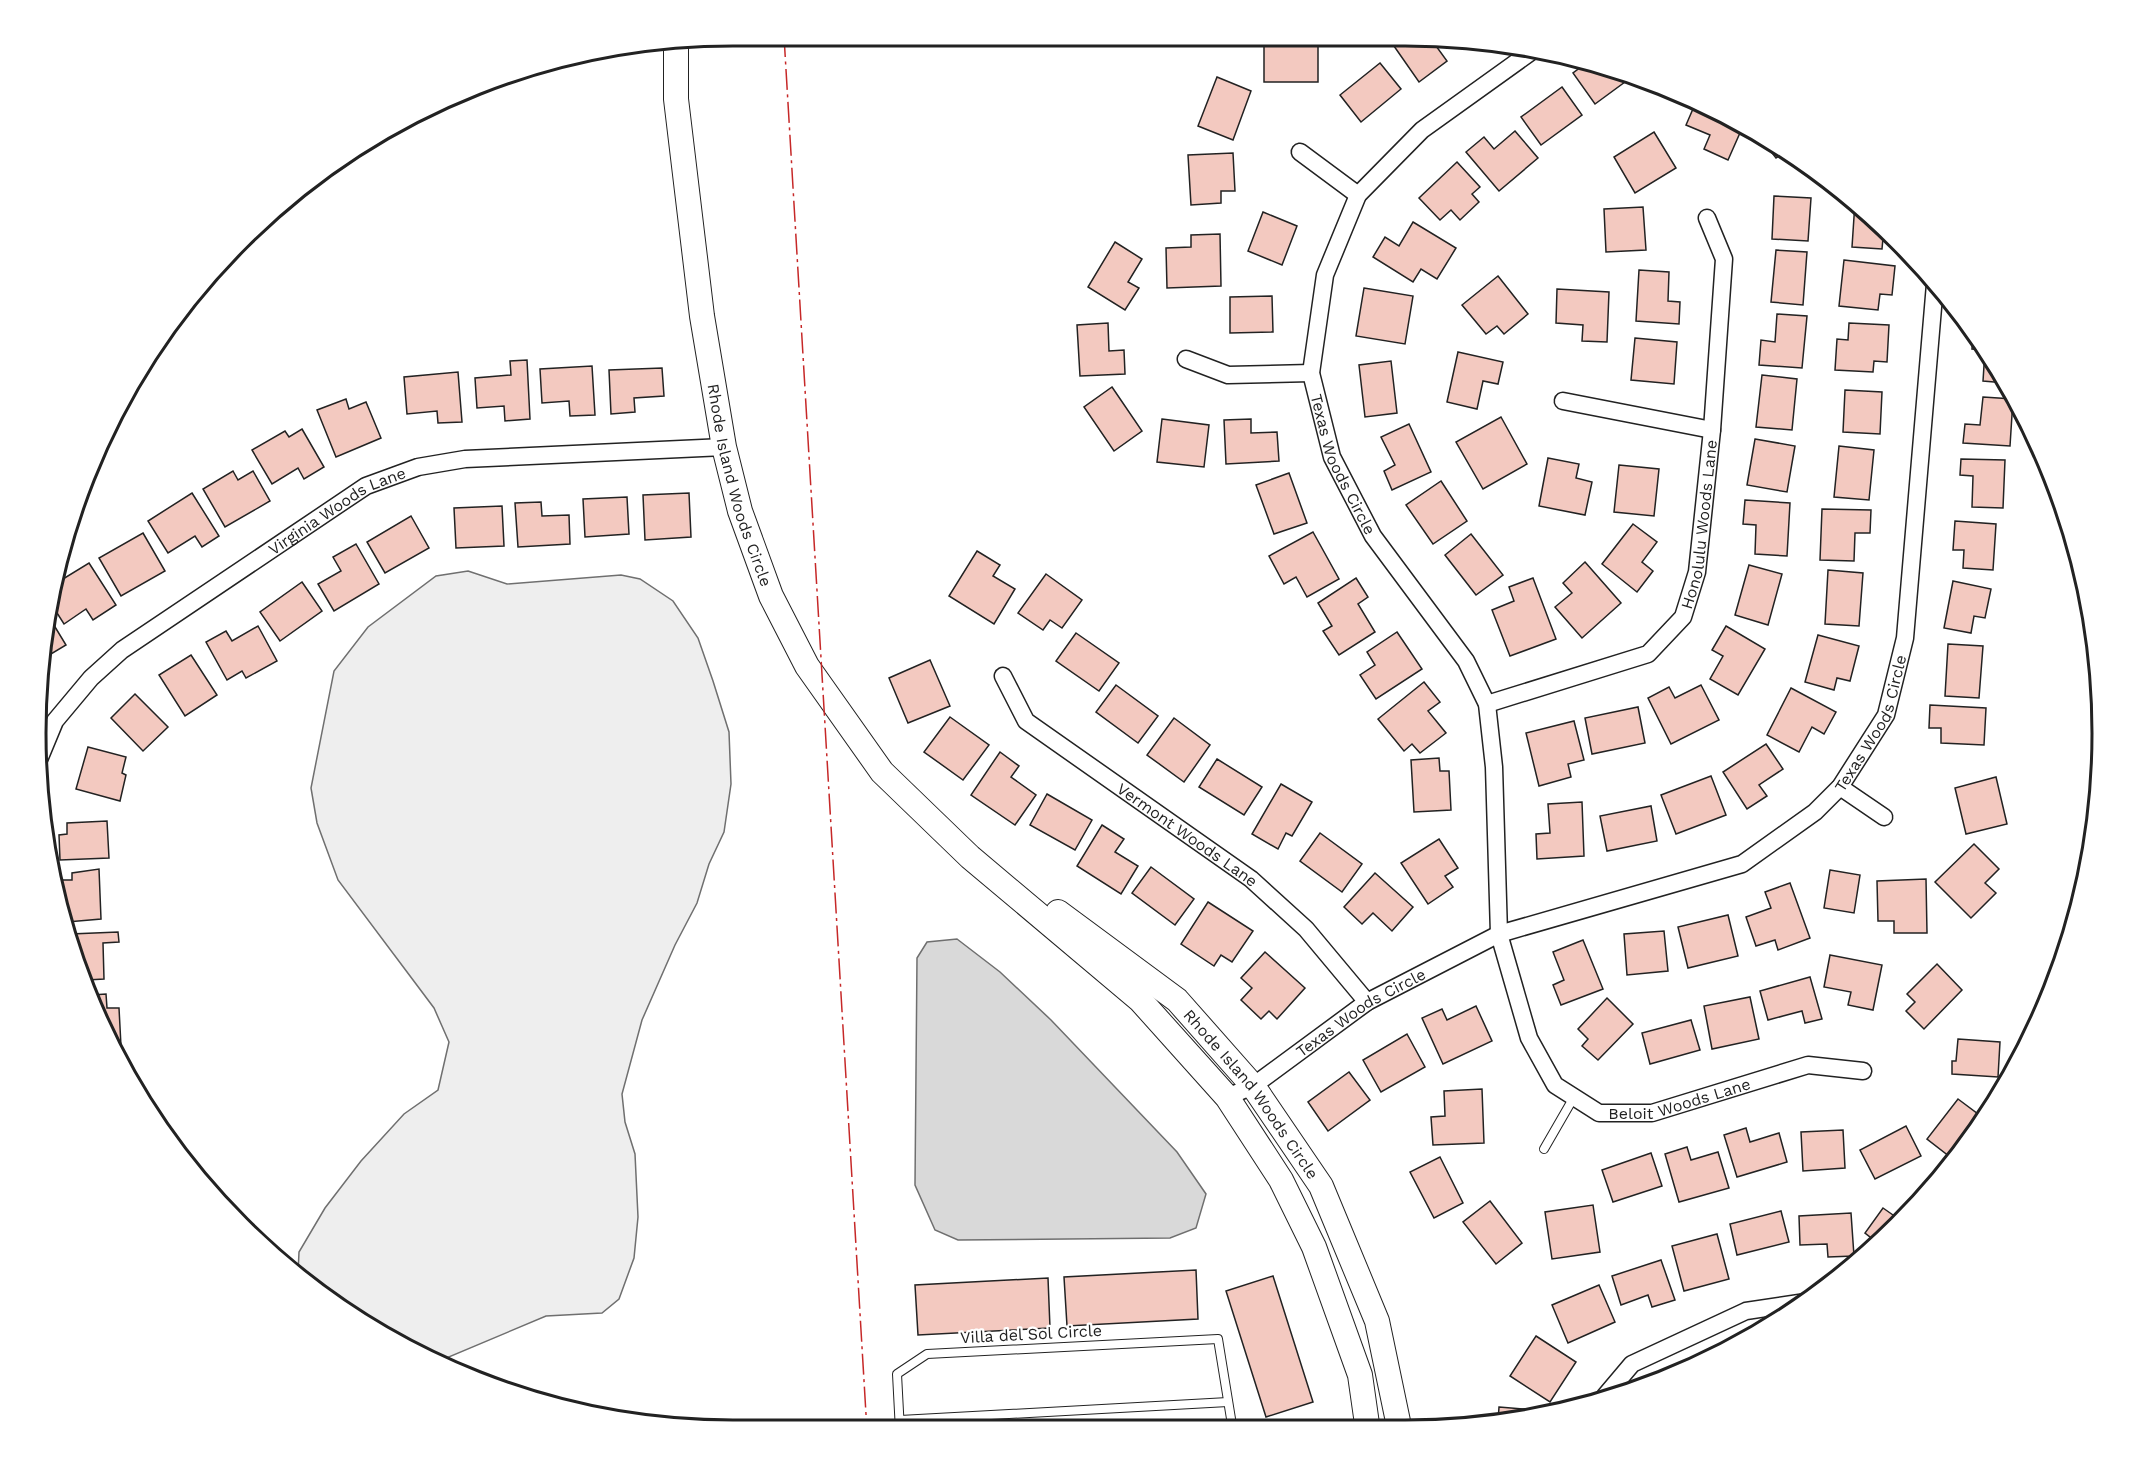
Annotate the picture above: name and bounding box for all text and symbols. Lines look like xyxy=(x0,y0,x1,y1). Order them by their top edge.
street label: Rhode Island Woods Circle xyxy=(704,382,776,589)
street label: Texas Woods Circle xyxy=(1307,392,1380,538)
street label: Honolulu Woods Lane xyxy=(1677,439,1720,611)
street label: Virginia Woods Lane xyxy=(265,463,408,559)
street label: Texas Woods Circle xyxy=(1830,653,1910,795)
street label: Vermont Woods Lane xyxy=(1114,779,1262,890)
street label: Texas Woods Circle xyxy=(1292,964,1429,1061)
street label: Rhode Island Woods Circle xyxy=(1180,1005,1323,1182)
street label: Beloit Woods Lane xyxy=(1608,1074,1753,1123)
street label: Villa del Sol Circle xyxy=(960,1321,1102,1347)

